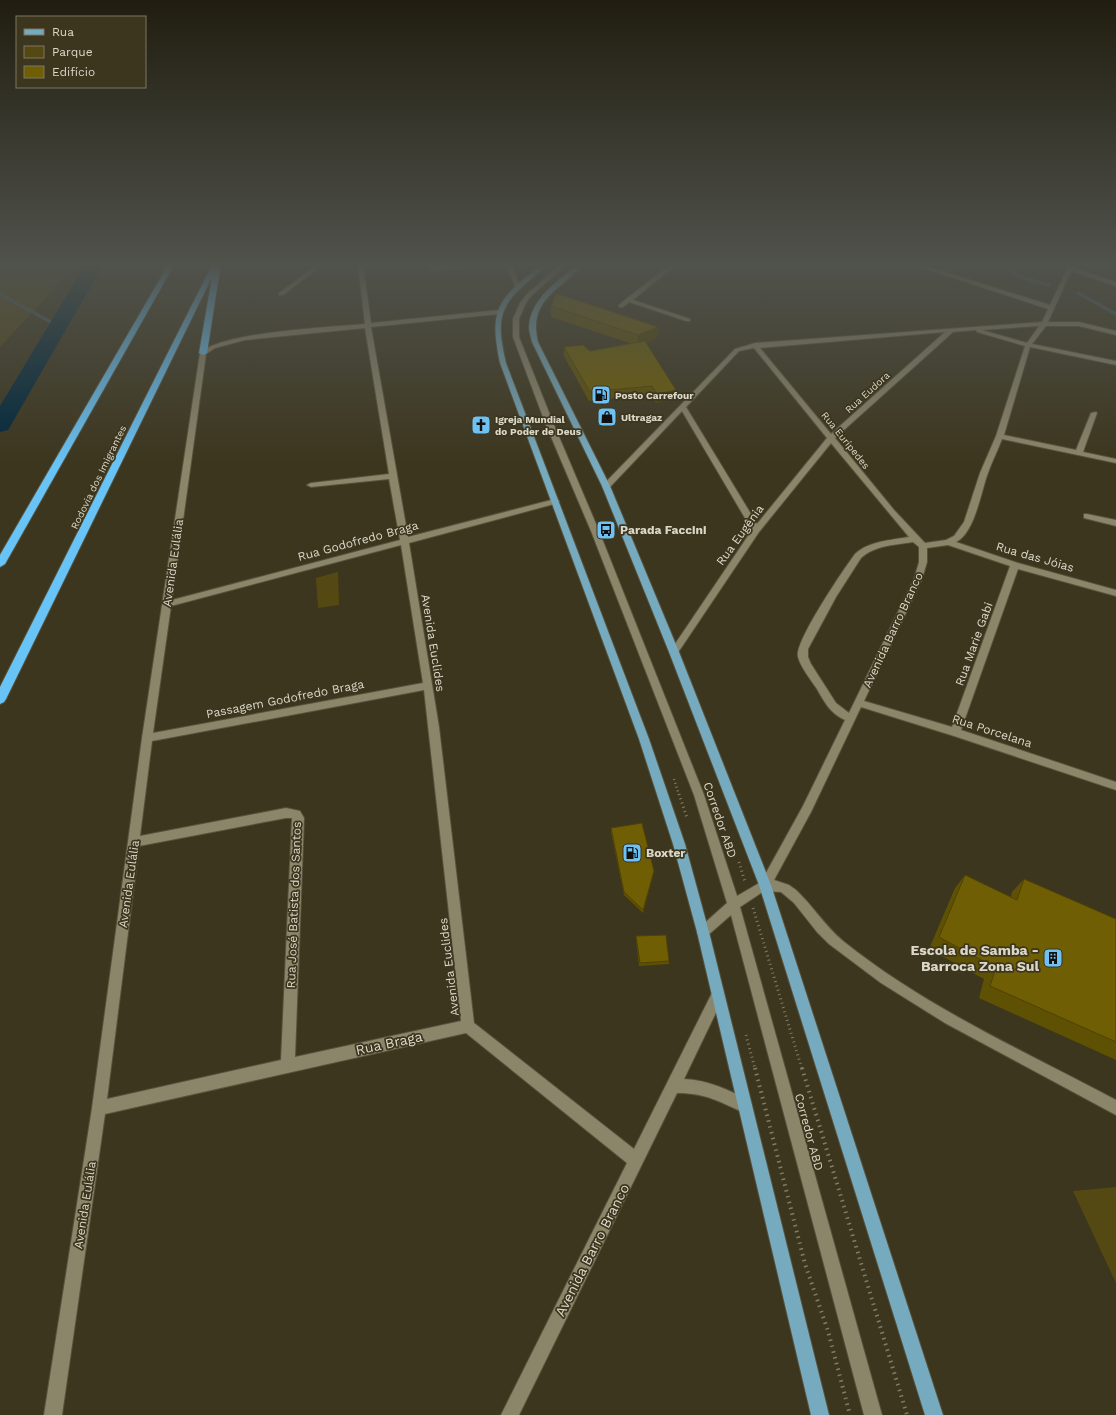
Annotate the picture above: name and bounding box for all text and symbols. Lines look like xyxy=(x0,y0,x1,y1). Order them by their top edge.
legend xyxy=(16,16,146,88)
text: Rua xyxy=(52,25,74,39)
text: Parque xyxy=(52,45,93,59)
text: Edifício xyxy=(52,65,95,79)
street label: Rua Eudora xyxy=(843,369,892,415)
fuel station icon: Posto Carrefour xyxy=(590,384,612,406)
place label: Posto Carrefour xyxy=(615,390,694,401)
shop icon: Ultragaz xyxy=(596,406,618,428)
street label: Rua Eurípedes xyxy=(819,410,872,471)
place label: Ultragaz xyxy=(621,412,662,423)
church icon: Igreja Mundial do Poder de Deus xyxy=(470,414,492,436)
place label: Igreja Mundial do Poder de Deus xyxy=(495,414,582,437)
street label: Rodovia dos Imigrantes xyxy=(69,424,128,531)
street label: Rua Eugênia xyxy=(713,502,767,568)
street label: Avenida Eulália xyxy=(160,518,186,608)
street label: Rua Godofredo Braga xyxy=(296,518,420,564)
bus stop icon: Parada Faccini xyxy=(595,519,617,541)
place label: Parada Faccini xyxy=(620,523,707,537)
street label: Rua das Jóias xyxy=(994,539,1076,575)
street label: Avenida Barro Branco xyxy=(860,570,926,690)
street label: Avenida Euclides xyxy=(418,593,448,693)
street label: Rua Marie Gabi xyxy=(952,600,996,688)
street label: Passagem Godofredo Braga xyxy=(205,677,365,721)
street label: Rua Porcelana xyxy=(950,711,1034,751)
street label: Corredor ABD xyxy=(700,780,740,860)
street label: Rua José Batista dos Santos xyxy=(284,821,304,989)
street label: Avenida Eulália xyxy=(116,839,142,929)
fuel station icon: Boxter xyxy=(621,842,643,864)
place label: Boxter xyxy=(646,846,686,860)
street label: Avenida Euclides xyxy=(436,917,462,1017)
place label: Escola de Samba - Barroca Zona Sul xyxy=(911,942,1039,974)
building icon: Escola de Samba - Barroca Zona Sul xyxy=(1042,947,1064,969)
street label: Rua Braga xyxy=(354,1028,424,1058)
street label: Corredor ABD xyxy=(792,1092,826,1172)
street label: Avenida Eulália xyxy=(71,1160,99,1250)
street label: Avenida Barro Branco xyxy=(552,1181,632,1319)

